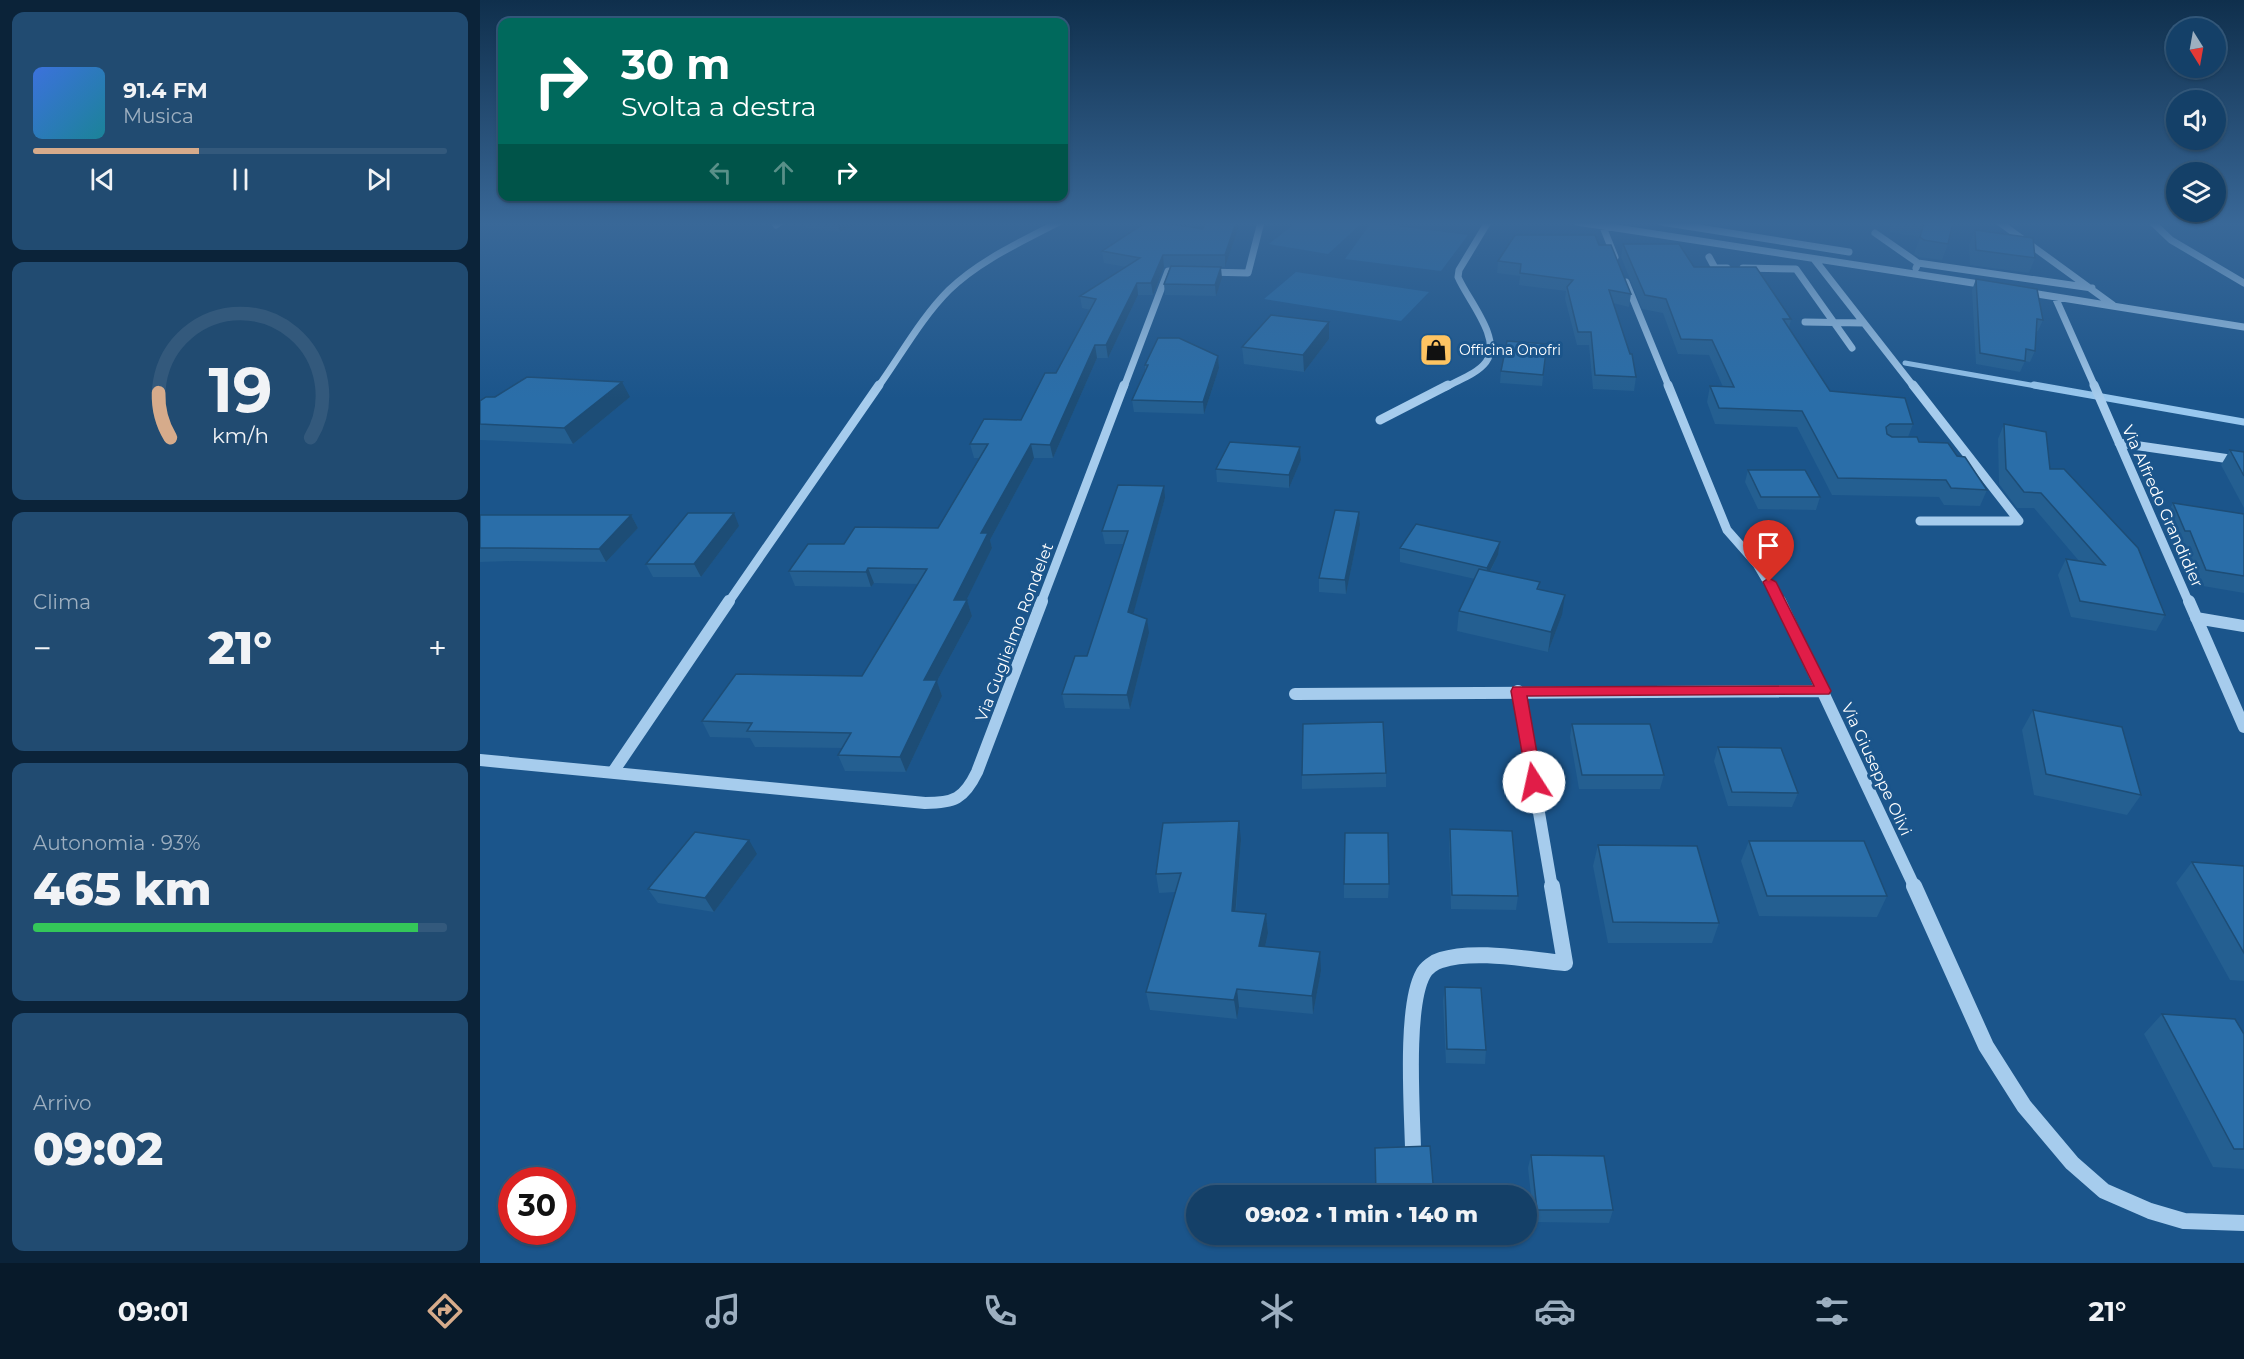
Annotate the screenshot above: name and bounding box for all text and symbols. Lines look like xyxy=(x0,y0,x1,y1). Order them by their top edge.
north arrow xyxy=(2166,18,2226,78)
map controls xyxy=(2166,18,2226,222)
text: 30 m xyxy=(621,38,730,90)
icon: right xyxy=(522,42,600,120)
text: 91.4 FM xyxy=(123,77,208,104)
text: Svolta a destra xyxy=(621,90,816,123)
button: sound xyxy=(2166,90,2226,150)
text: Musica xyxy=(123,104,194,128)
icon: left xyxy=(704,156,737,189)
icon: ahead xyxy=(767,156,800,189)
icon: right xyxy=(830,156,863,189)
button: layers xyxy=(2166,162,2226,222)
icon: previous xyxy=(86,163,119,196)
icon: pause xyxy=(224,163,257,196)
icon: next xyxy=(362,163,395,196)
shop icon: Officina Onofri xyxy=(1418,332,1454,368)
place label: Officina Onofri xyxy=(1459,341,1561,359)
text: 19 xyxy=(208,352,272,428)
street label: Via Alfredo Grandidier xyxy=(2118,422,2207,590)
text: km/h xyxy=(211,423,269,449)
pin xyxy=(1743,520,1794,582)
icon: arrive xyxy=(1752,529,1785,562)
street label: Via Guglielmo Rondelet xyxy=(972,540,1058,724)
text: Clima xyxy=(33,590,91,614)
text: 21° xyxy=(208,620,272,675)
text: − xyxy=(33,628,52,668)
text: + xyxy=(428,628,447,668)
street label: Via Giuseppe Olivi xyxy=(1837,700,1916,839)
position arrow xyxy=(1502,750,1566,814)
text: Autonomia · 93% xyxy=(33,831,200,855)
text: 465 km xyxy=(33,861,212,916)
text: Arrivo xyxy=(33,1091,92,1115)
text: 09:02 xyxy=(33,1121,163,1176)
speed limit sign: 30 xyxy=(498,1167,576,1245)
text: 09:02 · 1 min · 140 m xyxy=(1245,1201,1478,1228)
icon: directions xyxy=(424,1290,466,1332)
icon: music xyxy=(702,1290,744,1332)
icon: phone xyxy=(979,1290,1021,1332)
icon: climate xyxy=(1256,1290,1298,1332)
icon: car xyxy=(1534,1290,1576,1332)
icon: filters xyxy=(1811,1290,1853,1332)
text: 09:01 xyxy=(118,1295,189,1328)
text: 21° xyxy=(2089,1295,2126,1328)

